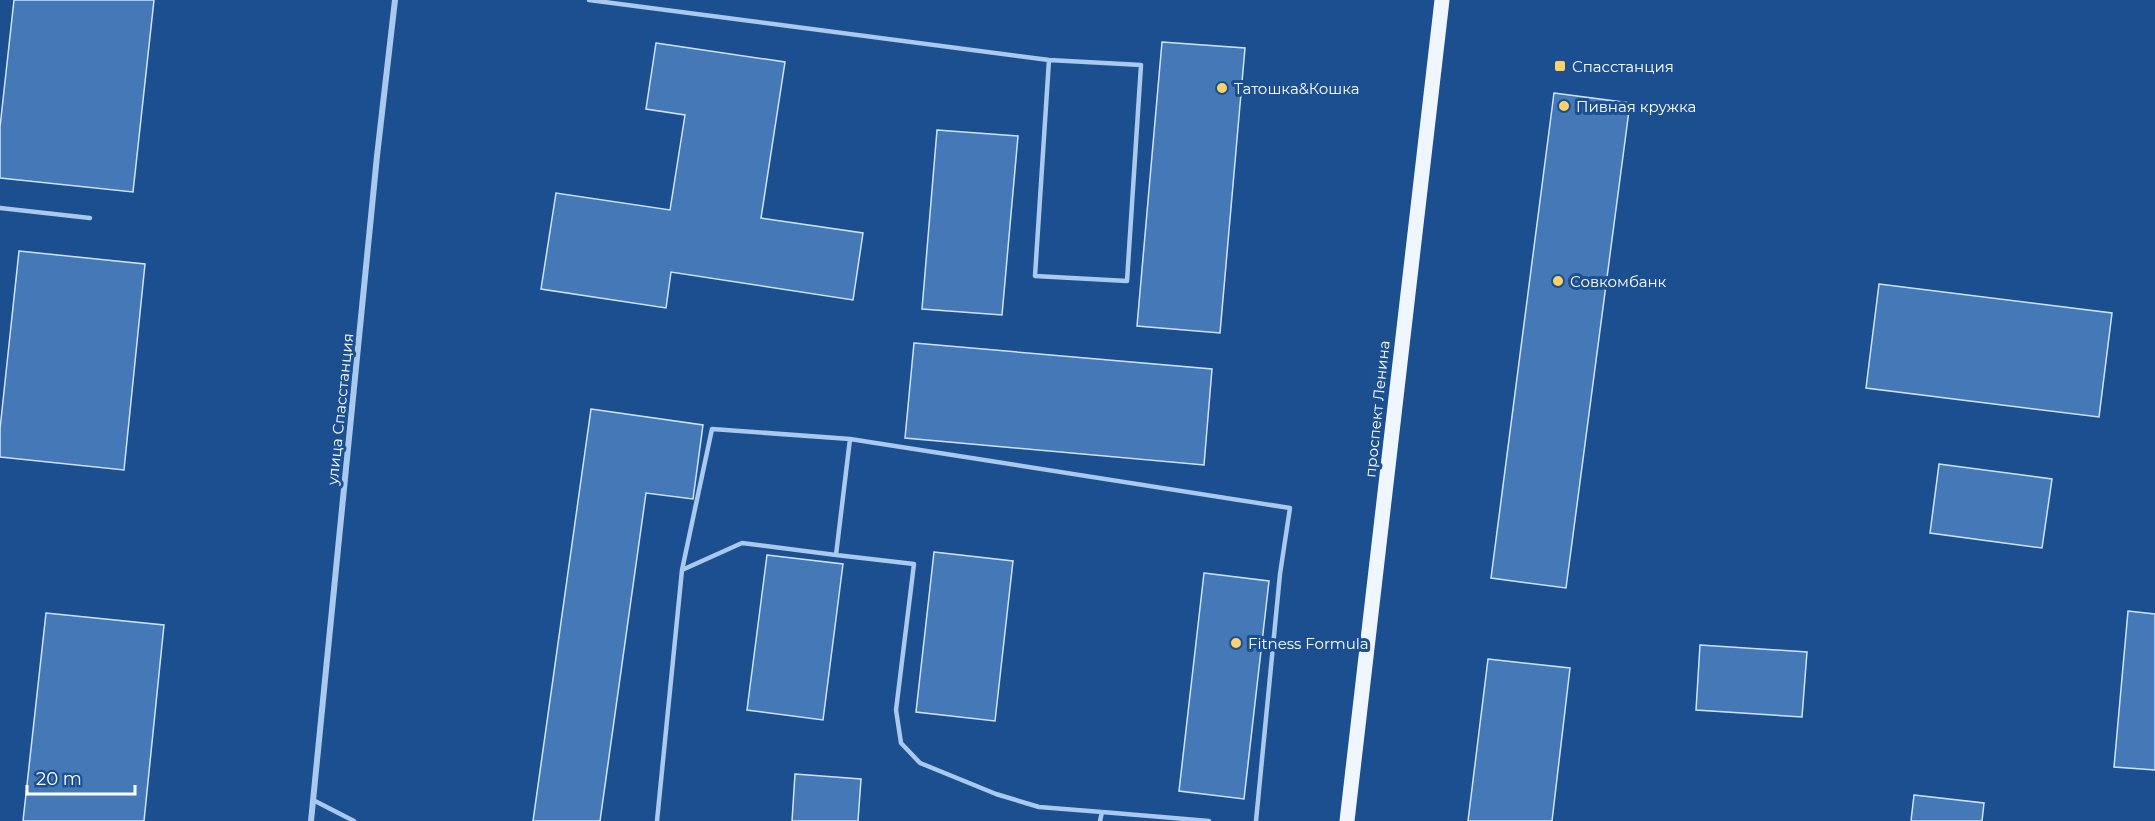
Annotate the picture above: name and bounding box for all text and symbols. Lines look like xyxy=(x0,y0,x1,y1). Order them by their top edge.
place label: Спасстанция xyxy=(1572,57,1674,76)
marker: Спасстанция xyxy=(1553,59,1567,73)
place label: Татошка&Кошка xyxy=(1234,79,1360,98)
marker: Татошка&Кошка xyxy=(1215,81,1229,95)
place label: Пивная кружка xyxy=(1576,97,1696,116)
marker: Пивная кружка xyxy=(1557,99,1571,113)
place label: Совкомбанк xyxy=(1570,272,1667,291)
marker: Совкомбанк xyxy=(1551,274,1565,288)
street label: улица Спасстанция xyxy=(322,332,357,487)
street label: проспект Ленина xyxy=(1360,340,1394,478)
place label: Fitness Formula xyxy=(1248,634,1369,653)
marker: Fitness Formula xyxy=(1229,636,1243,650)
scale bar xyxy=(27,758,135,796)
text: 20 m xyxy=(36,768,82,790)

